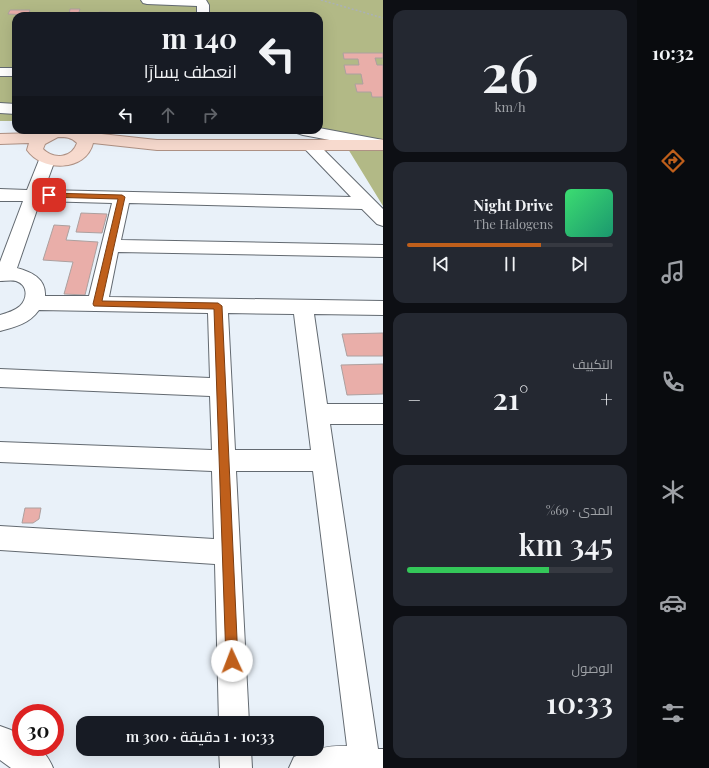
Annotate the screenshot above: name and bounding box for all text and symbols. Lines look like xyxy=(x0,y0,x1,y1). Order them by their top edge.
text: 140 m xyxy=(162,19,237,56)
icon: left xyxy=(251,28,303,80)
text: 26 xyxy=(482,37,538,106)
text: 10:32 xyxy=(652,41,694,65)
text: انعطف يسارًا xyxy=(144,59,237,83)
text: km/h xyxy=(494,98,526,115)
icon: left xyxy=(115,104,137,126)
icon: ahead xyxy=(157,104,179,126)
icon: right xyxy=(199,104,221,126)
icon: directions xyxy=(659,147,687,175)
pin xyxy=(32,178,66,212)
icon: arrive xyxy=(38,184,60,206)
text: Night Drive xyxy=(473,195,553,215)
text: The Halogens xyxy=(474,215,553,232)
icon: previous xyxy=(430,253,452,275)
icon: pause xyxy=(499,253,521,275)
icon: next xyxy=(568,253,590,275)
icon: music xyxy=(659,258,687,286)
text: التكييف xyxy=(572,355,613,372)
icon: phone xyxy=(659,368,687,396)
text: 21° xyxy=(493,378,529,418)
text: − xyxy=(407,384,421,414)
text: + xyxy=(600,384,613,414)
icon: climate xyxy=(659,478,687,506)
text: المدى · 69% xyxy=(546,501,613,518)
text: 345 km xyxy=(519,524,613,564)
icon: car xyxy=(659,589,687,617)
position arrow xyxy=(211,640,253,682)
text: الوصول xyxy=(572,659,613,676)
text: 10:33 xyxy=(546,682,613,722)
icon: filters xyxy=(659,699,687,727)
speed limit sign: 30 xyxy=(12,704,64,756)
text: 10:33 · 1 دقيقة · 300 m xyxy=(126,726,274,746)

